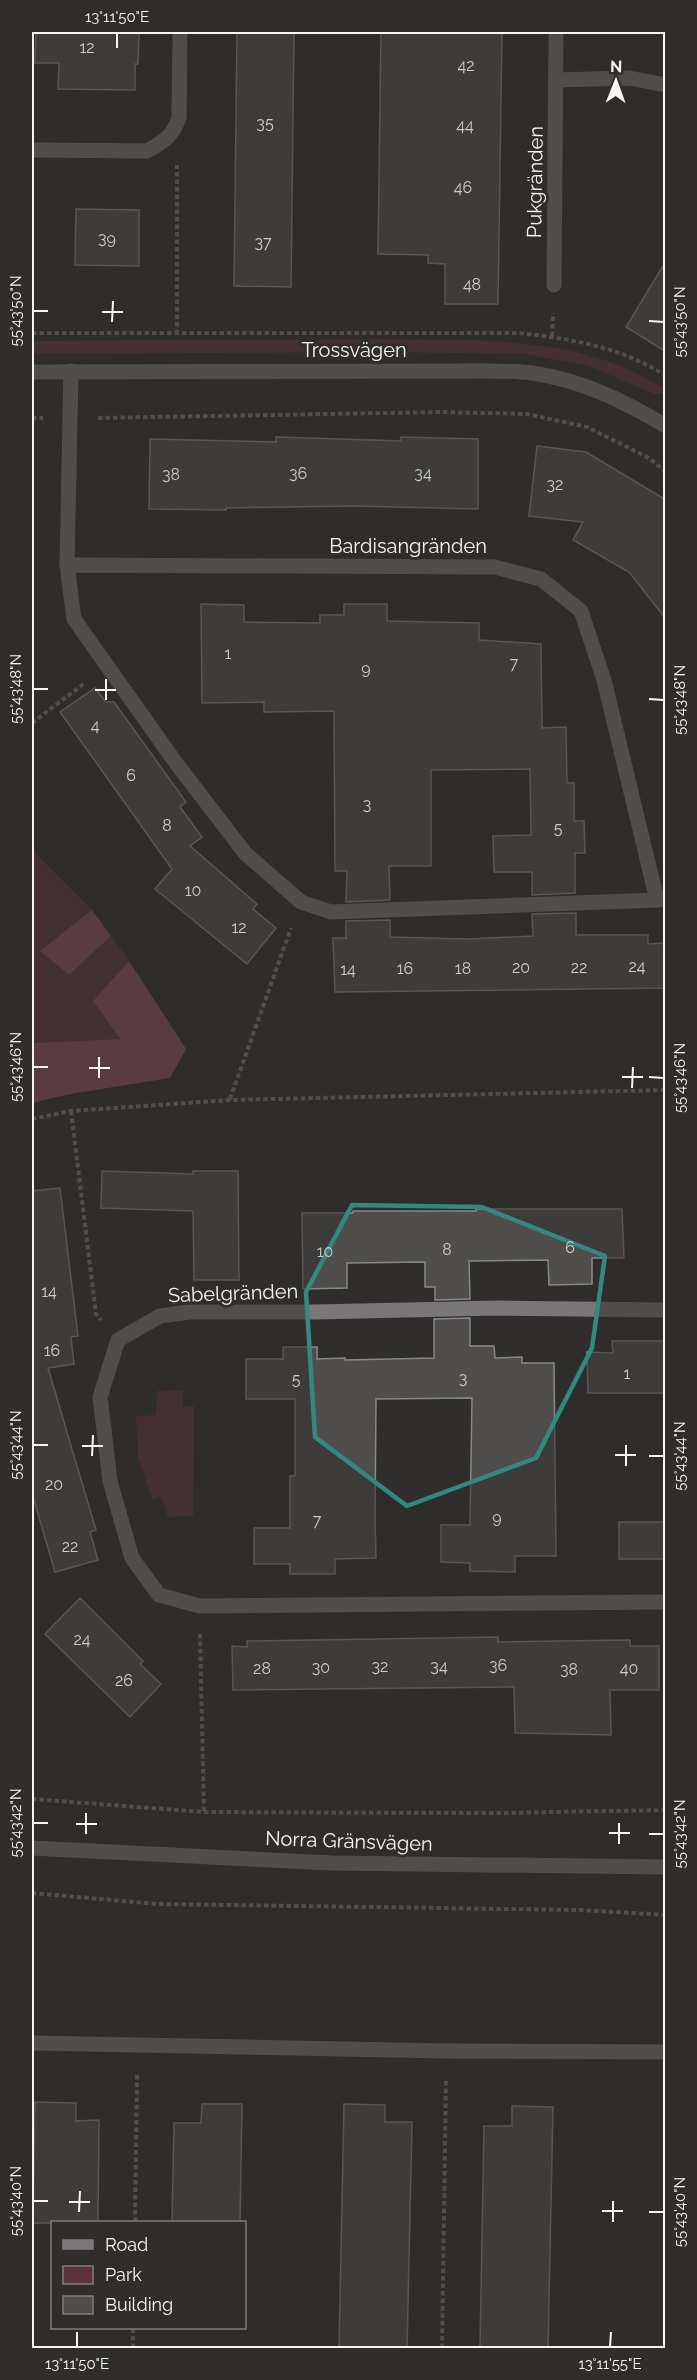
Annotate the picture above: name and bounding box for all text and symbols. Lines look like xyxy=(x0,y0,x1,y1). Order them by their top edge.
text: 13°11'50"E xyxy=(85,8,149,26)
house number: 12 xyxy=(79,38,95,57)
north arrow xyxy=(586,51,646,111)
house number: 42 xyxy=(457,56,475,75)
text: N xyxy=(610,57,623,76)
house number: 35 xyxy=(256,114,274,133)
house number: 44 xyxy=(456,116,474,135)
street label: Pukgränden xyxy=(522,126,548,238)
house number: 46 xyxy=(454,178,472,197)
house number: 39 xyxy=(98,229,116,248)
house number: 37 xyxy=(254,233,272,252)
text: 55°43'50"N xyxy=(7,275,25,347)
house number: 48 xyxy=(463,275,481,294)
text: 55°43'50"N xyxy=(671,286,689,358)
street label: Trossvägen xyxy=(301,338,407,362)
house number: 36 xyxy=(289,464,307,483)
house number: 34 xyxy=(414,464,432,483)
house number: 38 xyxy=(162,465,180,484)
house number: 32 xyxy=(547,475,563,494)
street label: Bardisangränden xyxy=(329,534,487,558)
house number: 1 xyxy=(225,644,232,663)
text: 55°43'48"N xyxy=(7,654,25,724)
house number: 7 xyxy=(510,654,519,673)
house number: 9 xyxy=(361,659,371,678)
text: 55°43'48"N xyxy=(671,665,689,735)
house number: 4 xyxy=(91,716,100,735)
house number: 6 xyxy=(126,766,136,785)
house number: 3 xyxy=(363,795,371,814)
house number: 8 xyxy=(162,816,172,835)
house number: 5 xyxy=(554,819,563,838)
house number: 10 xyxy=(185,881,201,900)
house number: 12 xyxy=(231,918,247,937)
house number: 24 xyxy=(628,957,646,976)
house number: 20 xyxy=(512,958,530,977)
house number: 22 xyxy=(571,958,587,977)
house number: 16 xyxy=(397,959,413,978)
house number: 18 xyxy=(455,959,471,978)
house number: 14 xyxy=(340,960,356,979)
text: 55°43'46"N xyxy=(7,1032,25,1102)
text: 55°43'46"N xyxy=(671,1043,689,1113)
house number: 6 xyxy=(565,1238,575,1257)
house number: 8 xyxy=(442,1240,452,1259)
house number: 10 xyxy=(317,1242,333,1261)
street label: Sabelgränden xyxy=(167,1279,299,1307)
house number: 14 xyxy=(41,1282,57,1301)
house number: 16 xyxy=(44,1341,60,1360)
house number: 1 xyxy=(624,1364,631,1383)
house number: 3 xyxy=(459,1369,467,1388)
house number: 5 xyxy=(292,1370,301,1389)
text: 55°43'44"N xyxy=(7,1410,25,1480)
text: 55°43'44"N xyxy=(671,1421,689,1491)
house number: 20 xyxy=(45,1475,63,1494)
house number: 9 xyxy=(492,1508,502,1527)
house number: 7 xyxy=(313,1511,322,1530)
house number: 22 xyxy=(62,1537,78,1556)
house number: 24 xyxy=(73,1630,91,1649)
house number: 36 xyxy=(489,1656,507,1675)
house number: 32 xyxy=(372,1657,388,1676)
house number: 34 xyxy=(430,1657,448,1676)
house number: 30 xyxy=(312,1658,330,1677)
house number: 28 xyxy=(253,1659,271,1678)
house number: 40 xyxy=(620,1659,638,1678)
house number: 38 xyxy=(560,1660,578,1679)
house number: 26 xyxy=(115,1671,133,1690)
text: 55°43'42"N xyxy=(7,1789,25,1857)
text: 55°43'42"N xyxy=(671,1800,689,1868)
street label: Norra Gränsvägen xyxy=(265,1826,433,1856)
text: 55°43'40"N xyxy=(7,2166,25,2236)
text: 55°43'40"N xyxy=(671,2177,689,2247)
legend xyxy=(51,2221,246,2329)
text: Road xyxy=(105,2234,148,2255)
text: Park xyxy=(105,2264,142,2285)
text: Building xyxy=(105,2294,173,2315)
text: 13°11'50"E xyxy=(45,2355,109,2373)
text: 13°11'55"E xyxy=(578,2355,642,2373)

